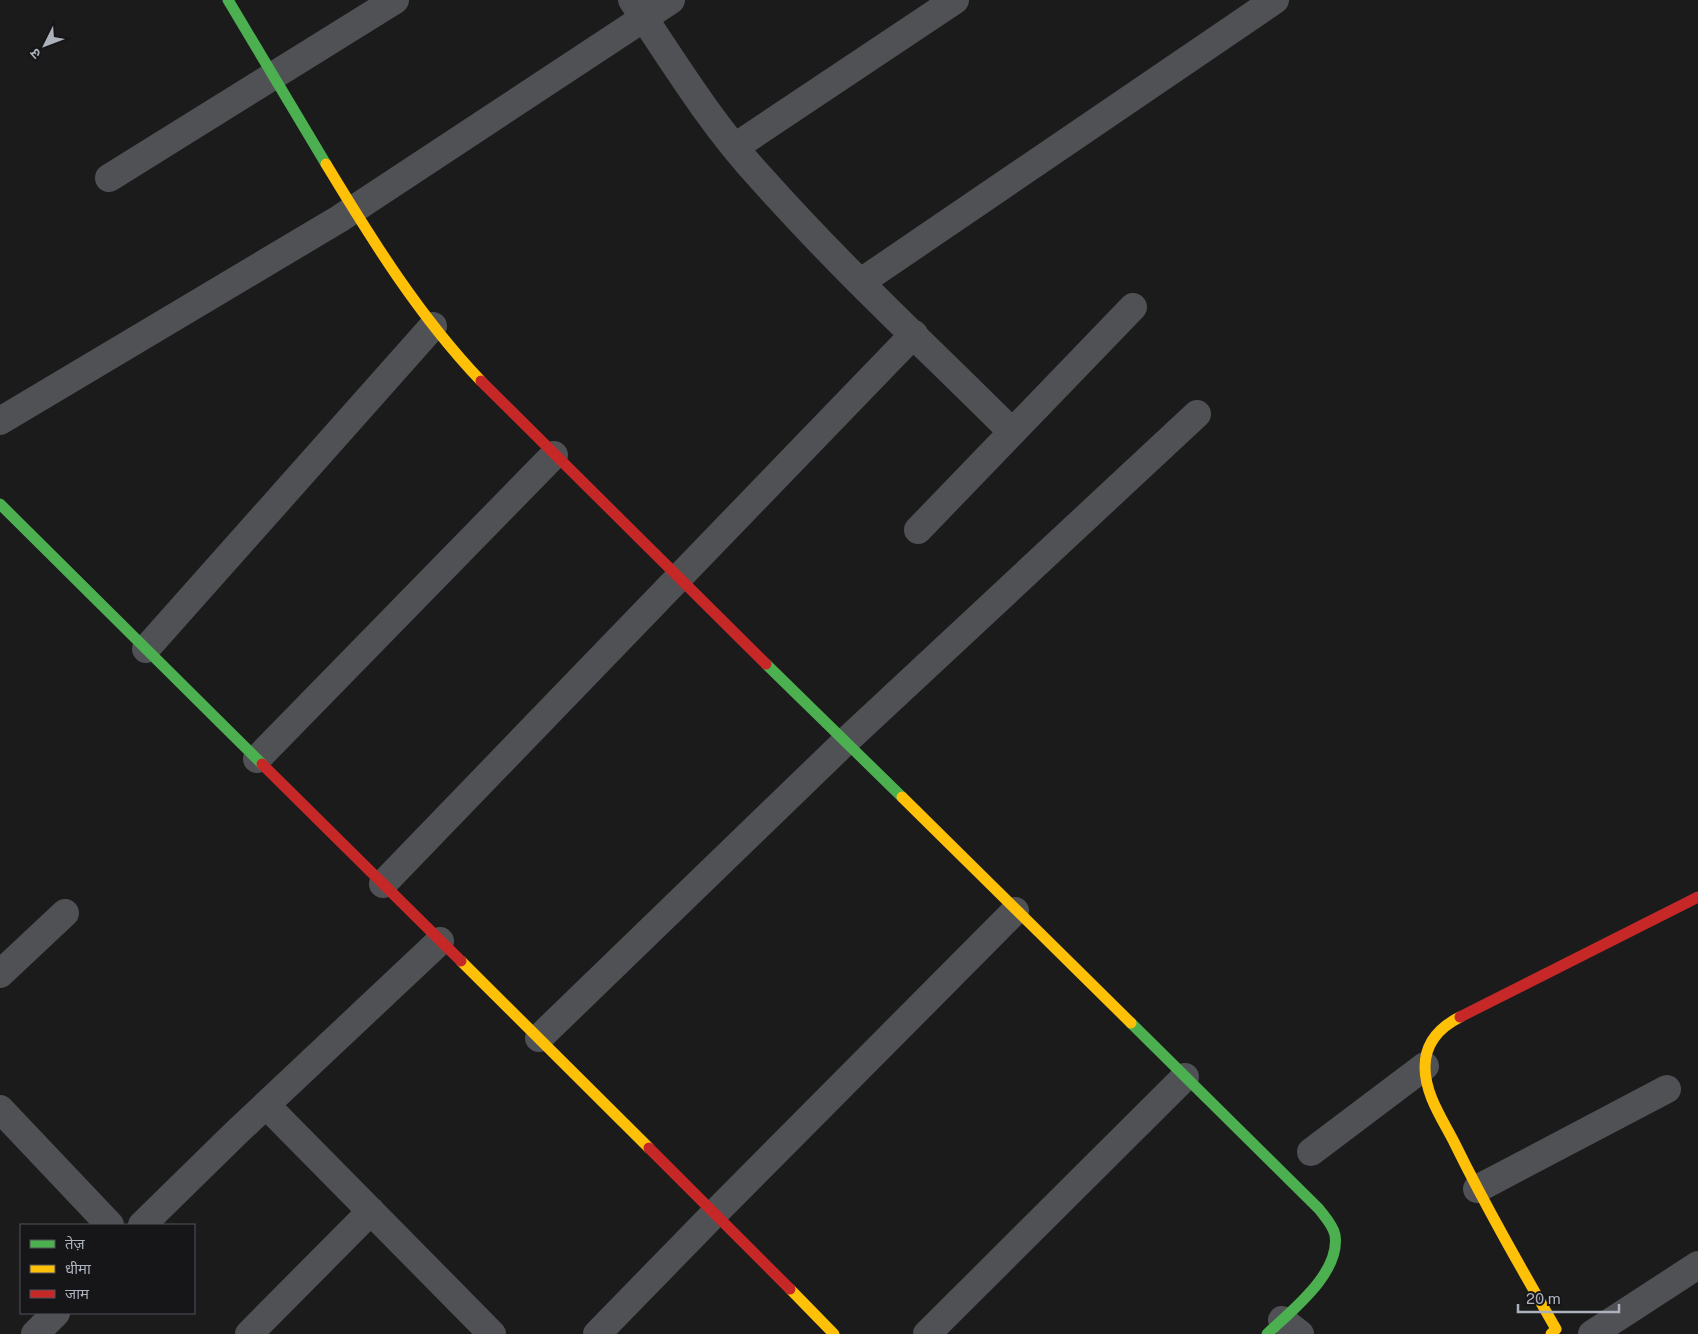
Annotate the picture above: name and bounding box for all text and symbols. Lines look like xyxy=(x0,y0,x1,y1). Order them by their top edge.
north arrow xyxy=(20,20,70,70)
text: उ xyxy=(26,45,44,62)
legend xyxy=(20,1224,195,1314)
text: तेज़ xyxy=(65,1235,86,1252)
text: धीमा xyxy=(65,1260,92,1277)
scale bar xyxy=(1518,1282,1619,1314)
text: जाम xyxy=(65,1285,90,1302)
text: 20 m xyxy=(1526,1290,1561,1307)

